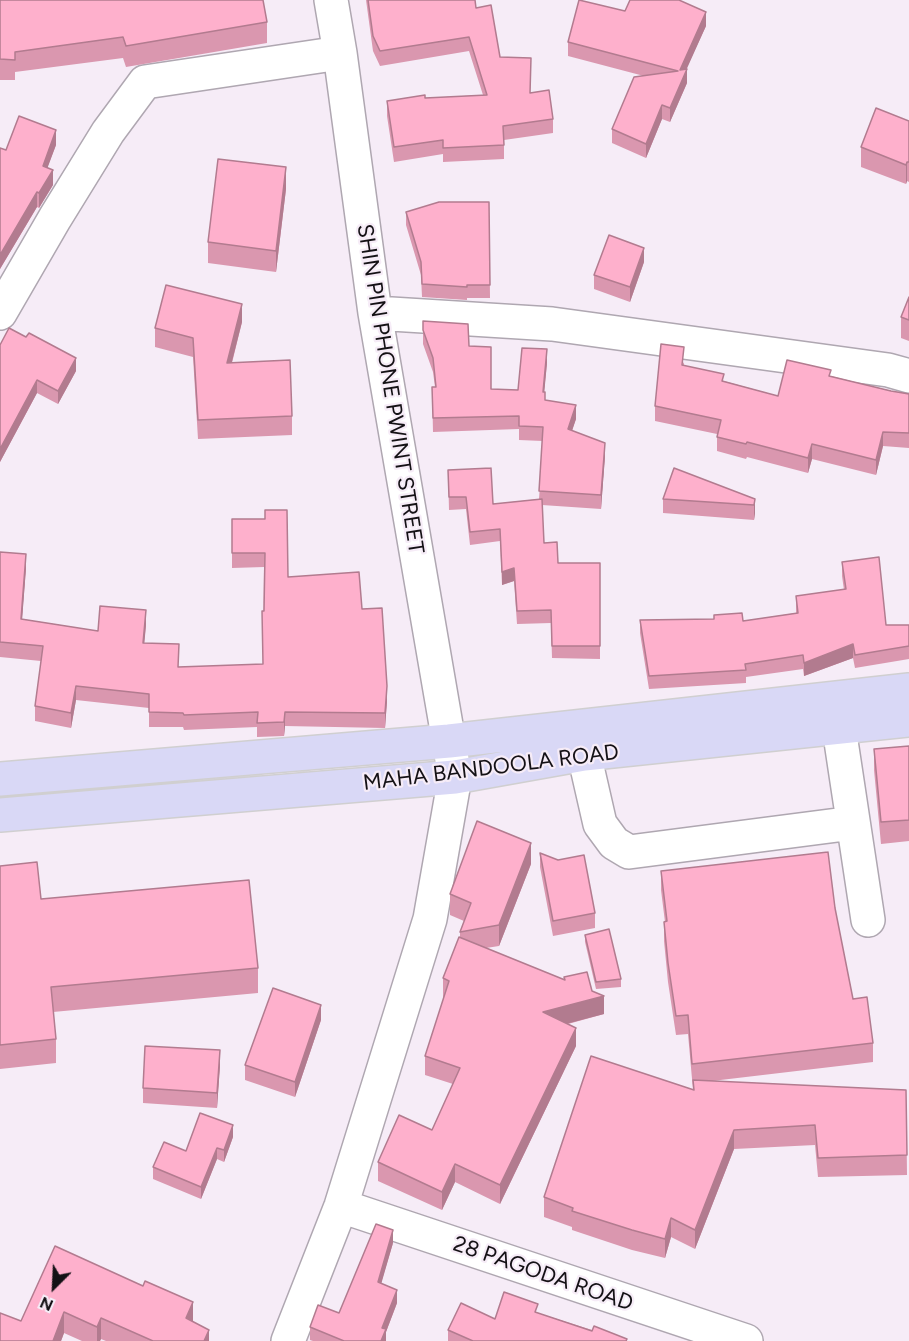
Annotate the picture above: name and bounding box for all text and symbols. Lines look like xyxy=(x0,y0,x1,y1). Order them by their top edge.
street label: SHIN PIN PHONE PWINT STREET xyxy=(351,222,429,556)
street label: MAHA BANDOOLA ROAD xyxy=(362,739,620,797)
street label: 28 PAGODA ROAD xyxy=(450,1231,636,1317)
north arrow xyxy=(24,1257,84,1317)
text: N xyxy=(37,1293,56,1315)

